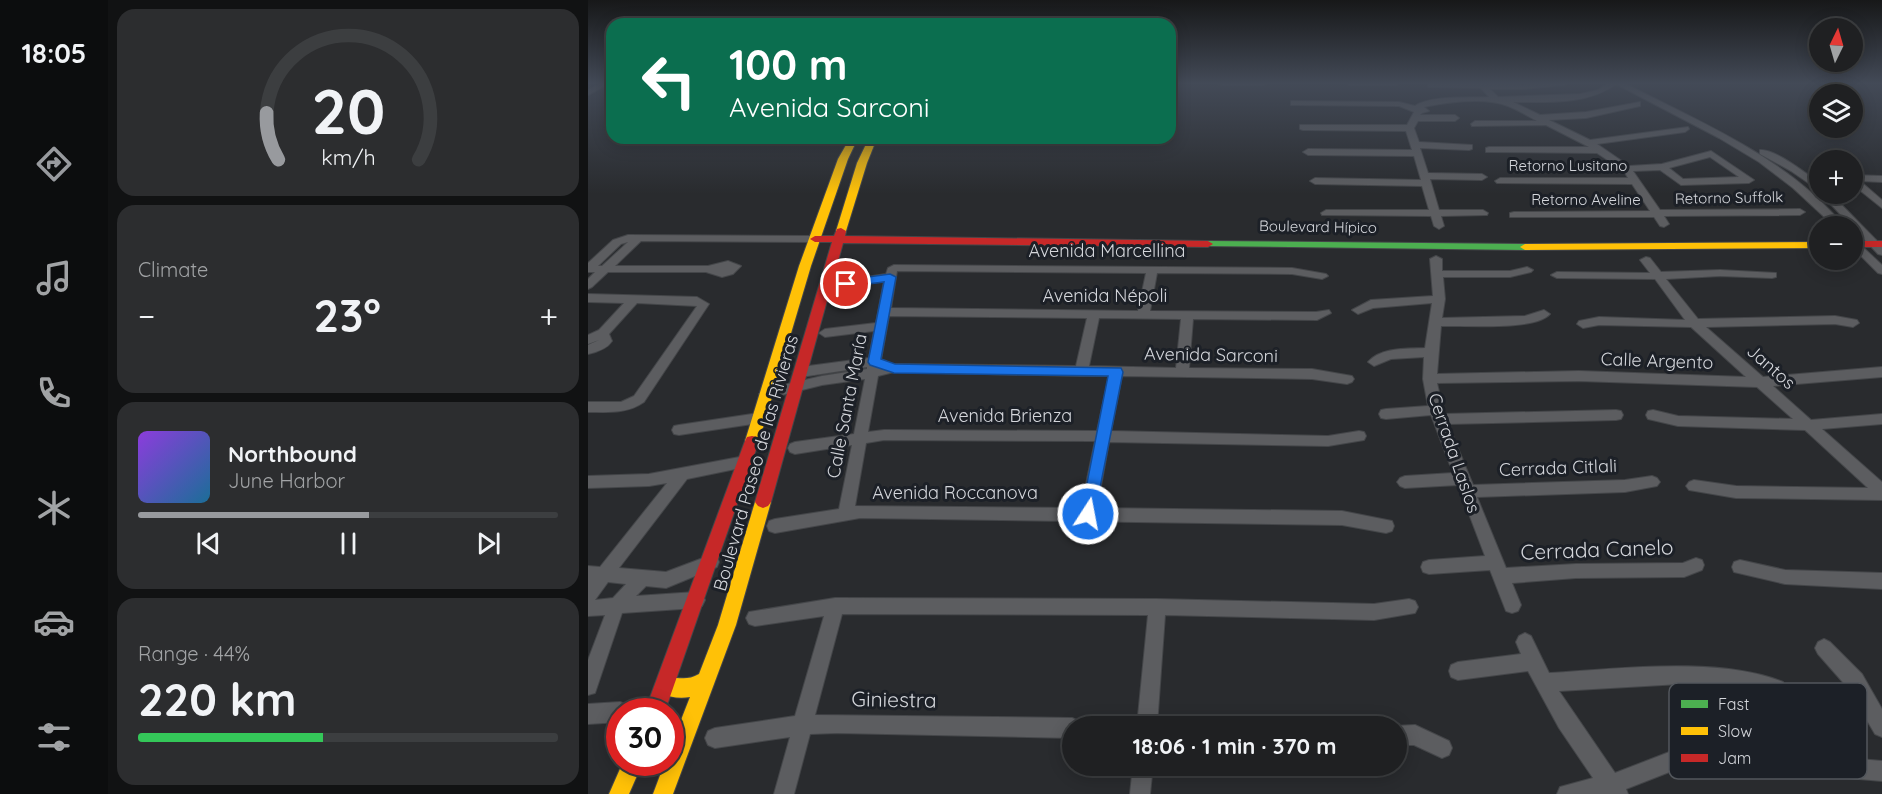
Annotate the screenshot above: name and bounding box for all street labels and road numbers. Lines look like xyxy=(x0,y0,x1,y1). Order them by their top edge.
street label: Retorno Lusitano xyxy=(1509,156,1627,175)
street label: Retorno Suffolk xyxy=(1675,187,1783,208)
street label: Retorno Aveline xyxy=(1531,190,1641,209)
street label: Boulevard Hípico xyxy=(1259,216,1377,237)
street label: Avenida Marcellina xyxy=(1029,239,1186,262)
street label: Avenida Népoli xyxy=(1043,284,1167,307)
street label: Boulevard Paseo de las Rivieras xyxy=(708,332,803,594)
street label: Calle Santa María xyxy=(821,332,872,480)
street label: Jantos xyxy=(1742,339,1800,394)
street label: Avenida Sarconi xyxy=(1144,342,1278,367)
street label: Calle Argento xyxy=(1600,347,1714,374)
street label: Cerrada Laslos xyxy=(1423,390,1486,516)
street label: Avenida Brienza xyxy=(938,404,1072,427)
street label: Cerrada Citlali xyxy=(1499,454,1617,481)
street label: Avenida Roccanova xyxy=(872,481,1038,504)
street label: Cerrada Canelo xyxy=(1520,533,1674,565)
street label: Giniestra xyxy=(851,685,937,713)

